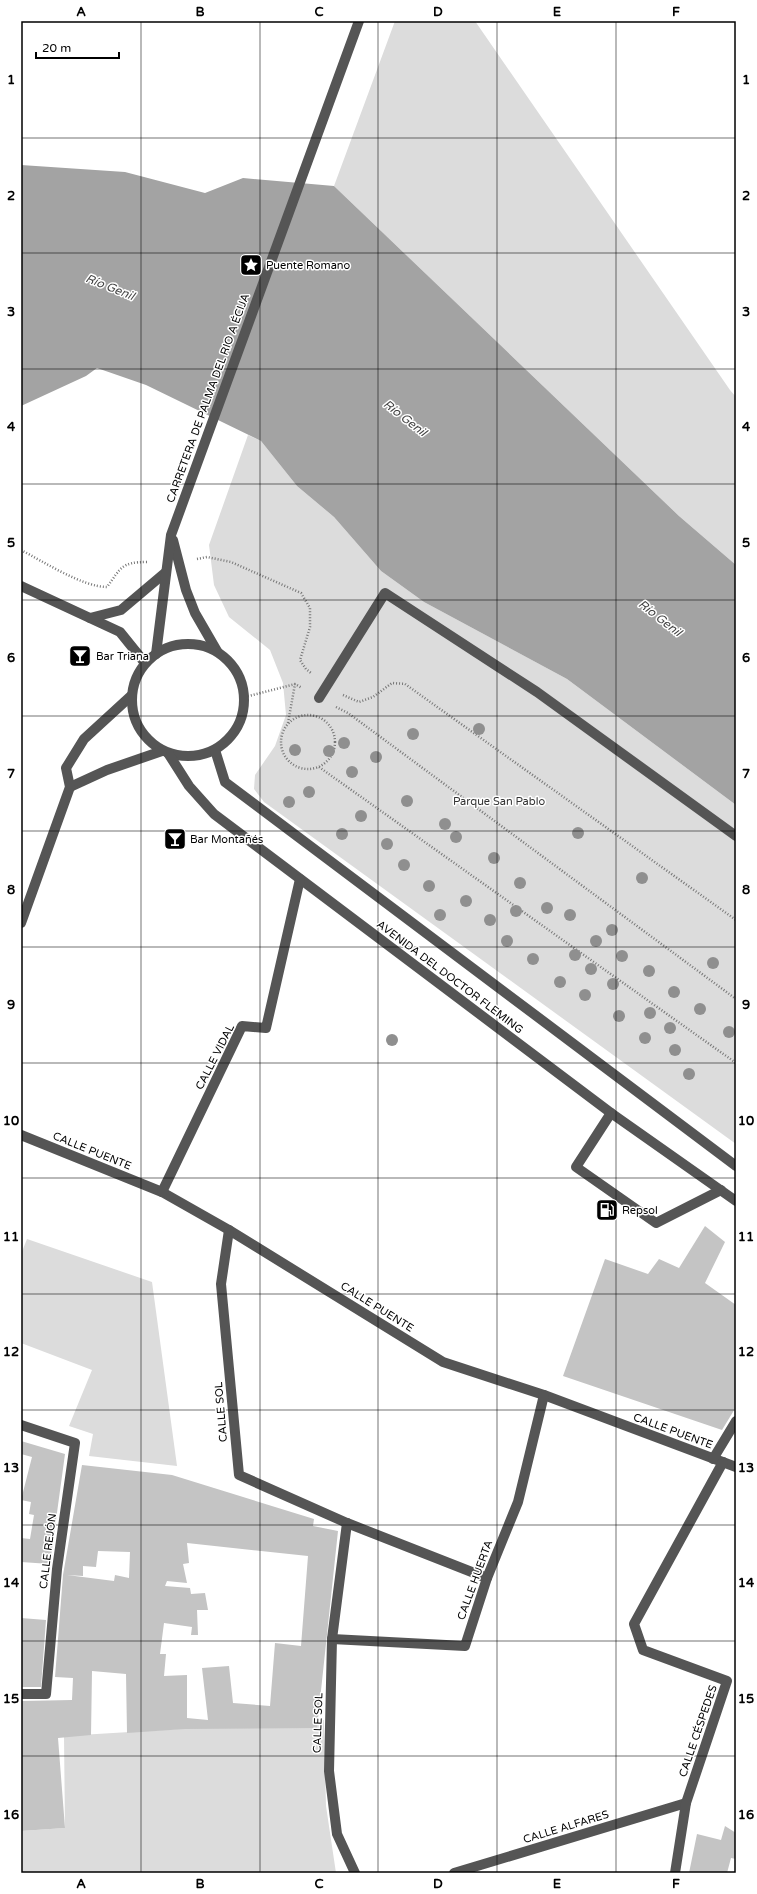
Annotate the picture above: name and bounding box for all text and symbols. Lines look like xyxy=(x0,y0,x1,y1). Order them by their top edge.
text: A xyxy=(76,4,86,20)
text: B xyxy=(195,4,205,20)
text: C xyxy=(314,4,324,20)
text: D xyxy=(433,4,443,20)
text: E xyxy=(553,4,561,20)
text: F xyxy=(672,4,680,20)
scale bar xyxy=(36,34,119,60)
text: 20 m xyxy=(42,41,71,55)
text: 1 xyxy=(7,72,15,88)
text: 1 xyxy=(742,72,750,88)
text: 2 xyxy=(7,188,15,204)
text: 2 xyxy=(742,188,750,204)
place icon: Puente Romano xyxy=(238,252,264,278)
place label: Puente Romano xyxy=(266,259,351,272)
water label: Río Genil xyxy=(84,271,138,304)
street label: CARRETERA DE PALMA DEL RIO A ÉCIJA xyxy=(163,291,252,504)
text: 3 xyxy=(7,304,15,320)
text: 3 xyxy=(742,304,750,320)
water label: Río Genil xyxy=(381,397,431,440)
text: 4 xyxy=(7,419,16,435)
text: 4 xyxy=(742,419,751,435)
text: 5 xyxy=(7,535,15,551)
text: 5 xyxy=(742,535,750,551)
water label: Río Genil xyxy=(636,597,686,640)
bar icon: Bar Triana xyxy=(67,643,93,669)
text: 6 xyxy=(7,650,15,666)
place label: Bar Triana xyxy=(96,650,149,663)
text: 6 xyxy=(742,650,750,666)
text: 7 xyxy=(7,766,15,782)
text: 7 xyxy=(742,766,750,782)
park label: Parque San Pablo xyxy=(453,795,545,808)
bar icon: Bar Montañés xyxy=(162,826,188,852)
place label: Bar Montañés xyxy=(190,833,263,846)
text: 8 xyxy=(7,882,15,898)
text: 8 xyxy=(742,882,750,898)
street label: AVENIDA DEL DOCTOR FLEMING xyxy=(374,918,526,1036)
text: 9 xyxy=(7,997,15,1013)
text: 9 xyxy=(742,997,750,1013)
street label: CALLE VIDAL xyxy=(193,1021,237,1092)
text: 10 xyxy=(3,1113,19,1129)
text: 10 xyxy=(738,1113,754,1129)
street label: CALLE PUENTE xyxy=(51,1129,133,1173)
fuel station icon: Repsol xyxy=(594,1197,620,1223)
place label: Repsol xyxy=(622,1204,658,1217)
text: 11 xyxy=(3,1229,19,1245)
text: 11 xyxy=(738,1229,754,1245)
street label: CALLE PUENTE xyxy=(338,1279,416,1335)
text: 12 xyxy=(3,1344,19,1360)
text: 12 xyxy=(738,1344,754,1360)
street label: CALLE SOL xyxy=(212,1381,230,1443)
street label: CALLE PUENTE xyxy=(631,1411,715,1451)
text: 13 xyxy=(3,1460,19,1476)
text: 13 xyxy=(738,1460,754,1476)
street label: CALLE REJÓN xyxy=(36,1512,59,1590)
street label: CALLE HUERTA xyxy=(455,1538,495,1622)
text: 14 xyxy=(3,1575,20,1591)
text: 14 xyxy=(738,1575,755,1591)
street label: CALLE CÉSPEDES xyxy=(675,1683,720,1779)
text: 15 xyxy=(3,1691,19,1707)
text: 15 xyxy=(738,1691,754,1707)
street label: CALLE SOL xyxy=(310,1692,326,1753)
text: 16 xyxy=(3,1807,19,1823)
text: 16 xyxy=(738,1807,754,1823)
street label: CALLE ALFARES xyxy=(522,1808,611,1846)
text: A xyxy=(76,1876,86,1892)
text: B xyxy=(195,1876,205,1892)
text: C xyxy=(314,1876,324,1892)
text: D xyxy=(433,1876,443,1892)
text: E xyxy=(553,1876,561,1892)
text: F xyxy=(672,1876,680,1892)

